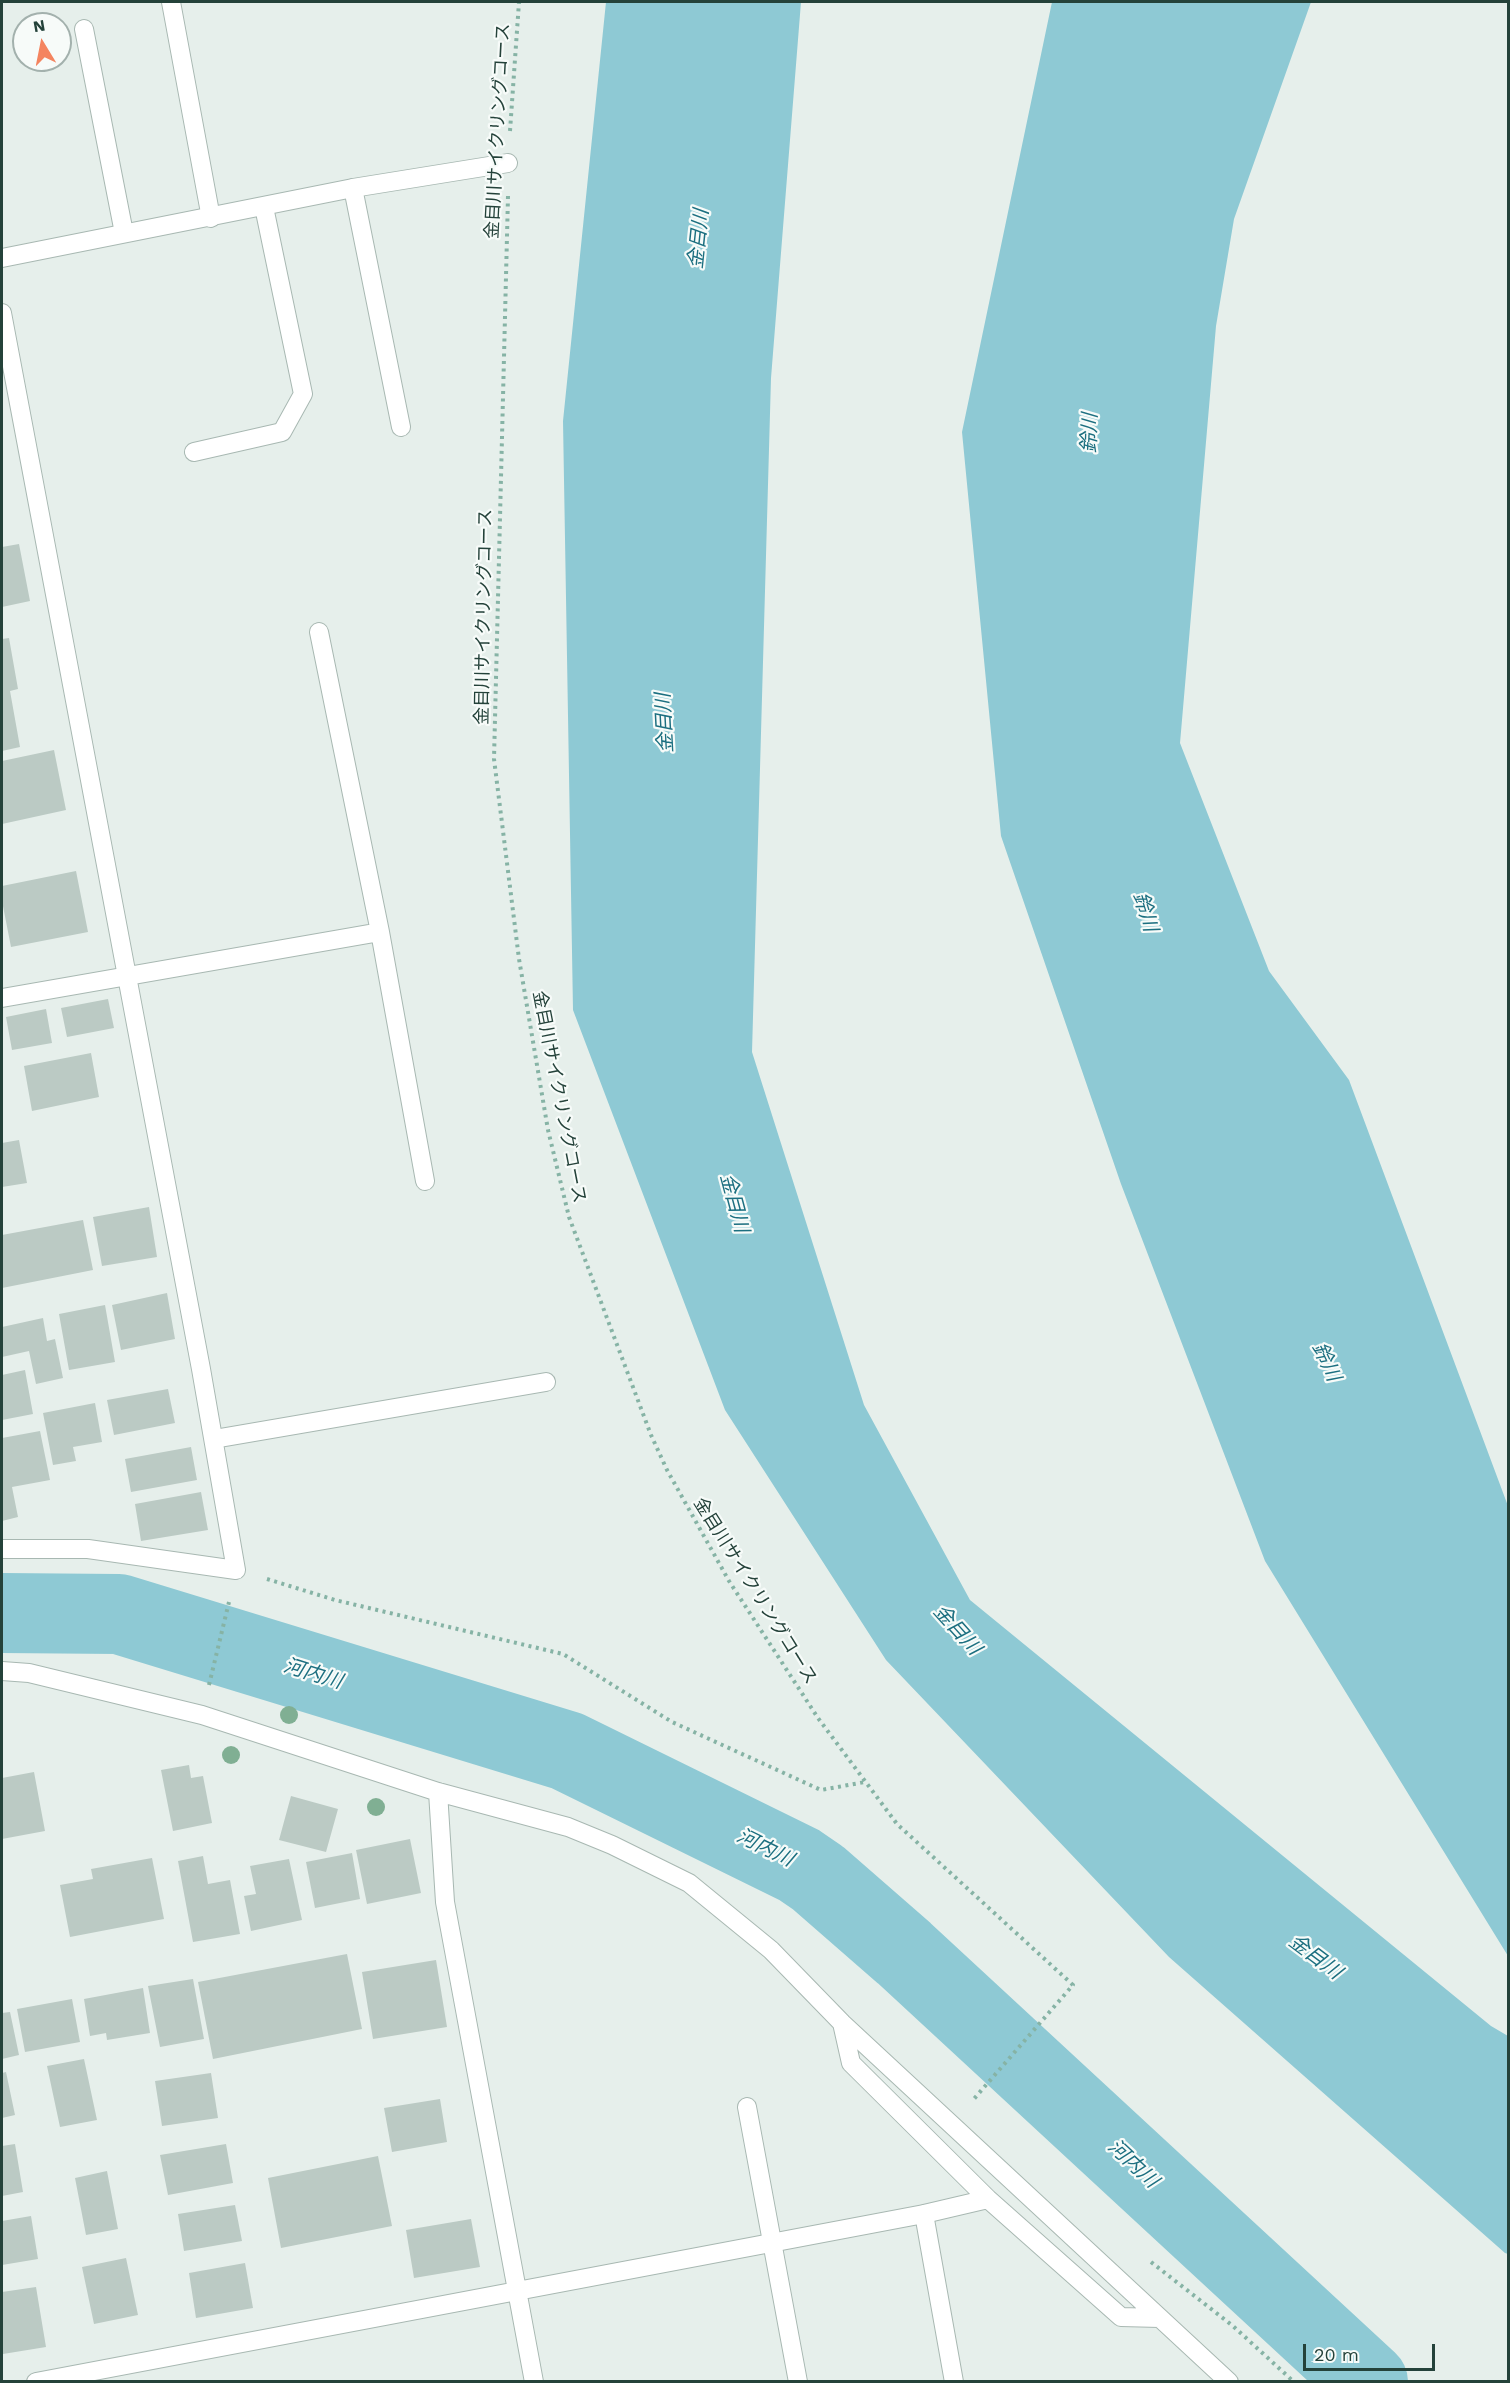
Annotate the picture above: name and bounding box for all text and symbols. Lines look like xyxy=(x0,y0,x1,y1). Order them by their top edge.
north arrow xyxy=(12,12,72,72)
text: N xyxy=(32,15,47,36)
street label: 金目川サイクリングコース xyxy=(482,23,514,239)
water label: 金目川 xyxy=(684,208,714,270)
water label: 鈴川 xyxy=(1077,413,1103,453)
street label: 金目川サイクリングコース xyxy=(471,509,497,725)
water label: 金目川 xyxy=(651,692,679,754)
water label: 鈴川 xyxy=(1128,889,1162,935)
street label: 金目川サイクリングコース xyxy=(528,989,590,1205)
water label: 金目川 xyxy=(715,1171,753,1235)
water label: 鈴川 xyxy=(1307,1339,1345,1385)
street label: 金目川サイクリングコース xyxy=(689,1494,821,1688)
water label: 金目川 xyxy=(928,1600,986,1660)
water label: 河内川 xyxy=(281,1654,345,1694)
water label: 河内川 xyxy=(733,1824,797,1872)
water label: 金目川 xyxy=(1284,1929,1346,1985)
water label: 河内川 xyxy=(1103,2135,1163,2193)
scale bar xyxy=(1306,2332,1438,2370)
text: 20 m xyxy=(1314,2344,1359,2365)

